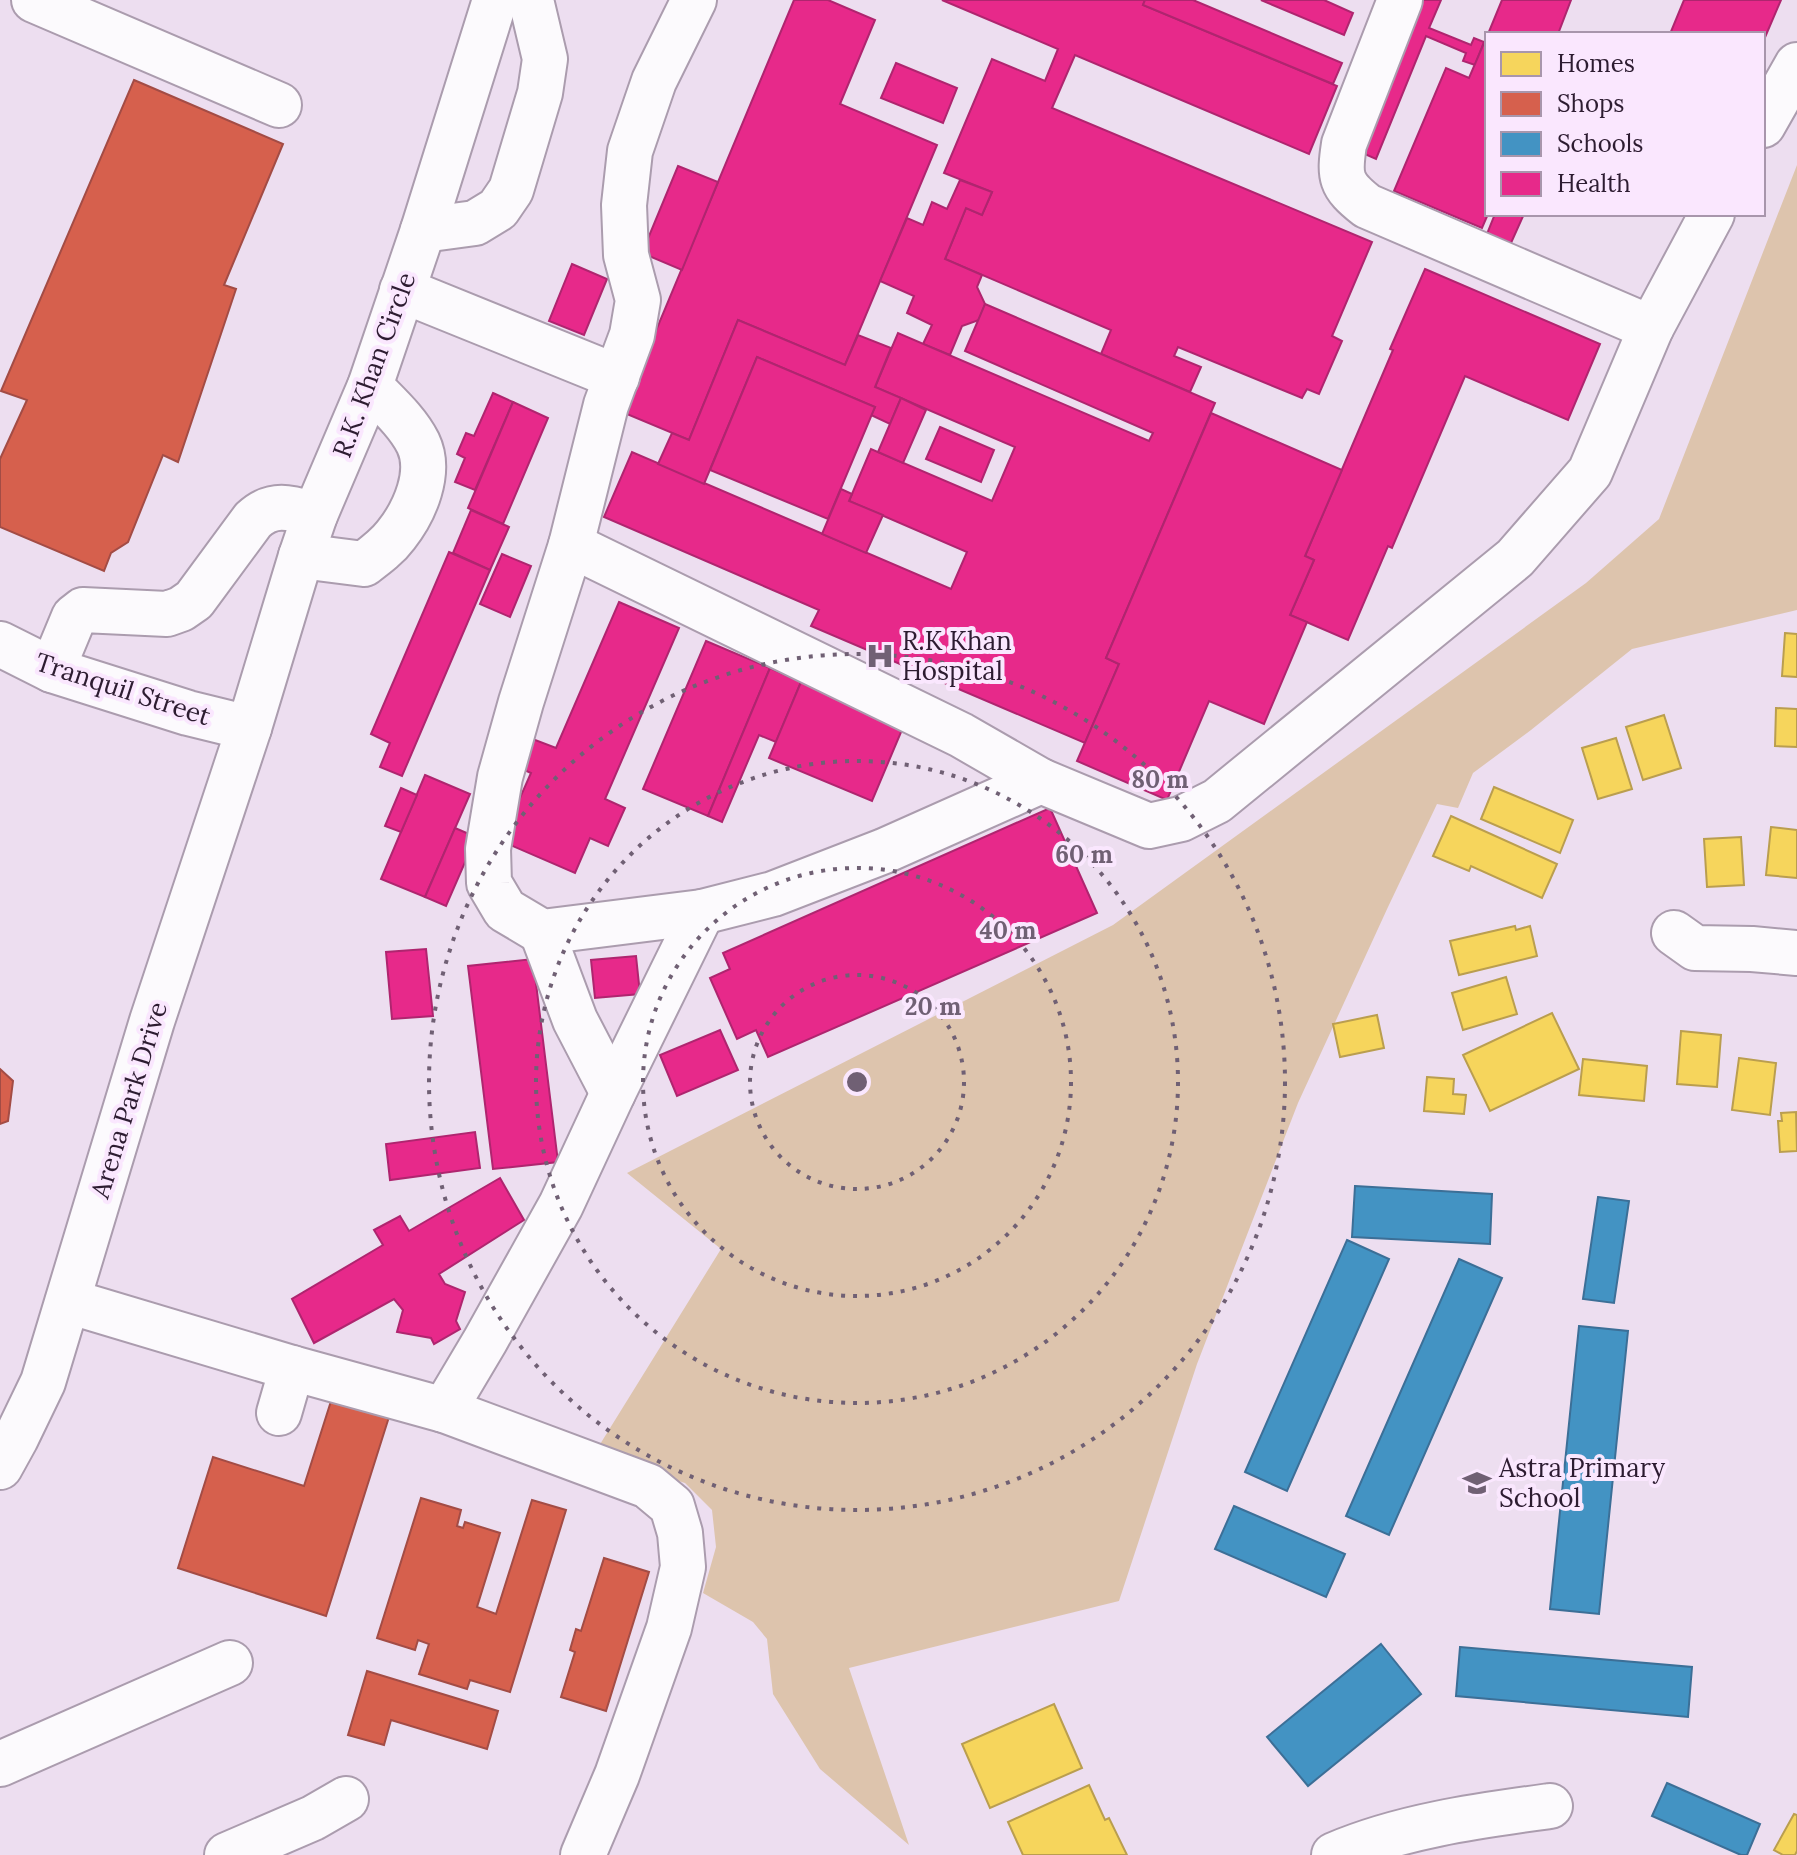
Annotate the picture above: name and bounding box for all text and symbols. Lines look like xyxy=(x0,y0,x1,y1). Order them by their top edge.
legend xyxy=(1485,32,1765,216)
text: Homes xyxy=(1557,48,1635,79)
text: Shops xyxy=(1557,88,1624,119)
text: Schools xyxy=(1557,128,1643,159)
text: Health xyxy=(1557,168,1631,199)
street label: R.K. Khan Circle xyxy=(325,268,422,462)
place label: R.K Khan Hospital xyxy=(902,624,1012,687)
hospital icon: R.K Khan Hospital xyxy=(865,641,895,671)
street label: Tranquil Street xyxy=(32,645,215,732)
text: 80 m xyxy=(1131,764,1189,795)
text: 60 m xyxy=(1055,839,1113,870)
text: 40 m xyxy=(980,915,1036,946)
text: 20 m xyxy=(905,991,961,1022)
street label: Arena Park Drive xyxy=(83,998,174,1203)
centre of rings xyxy=(843,1068,871,1096)
place label: Astra Primary School xyxy=(1498,1451,1665,1514)
school or university icon: Astra Primary School xyxy=(1462,1468,1492,1498)

